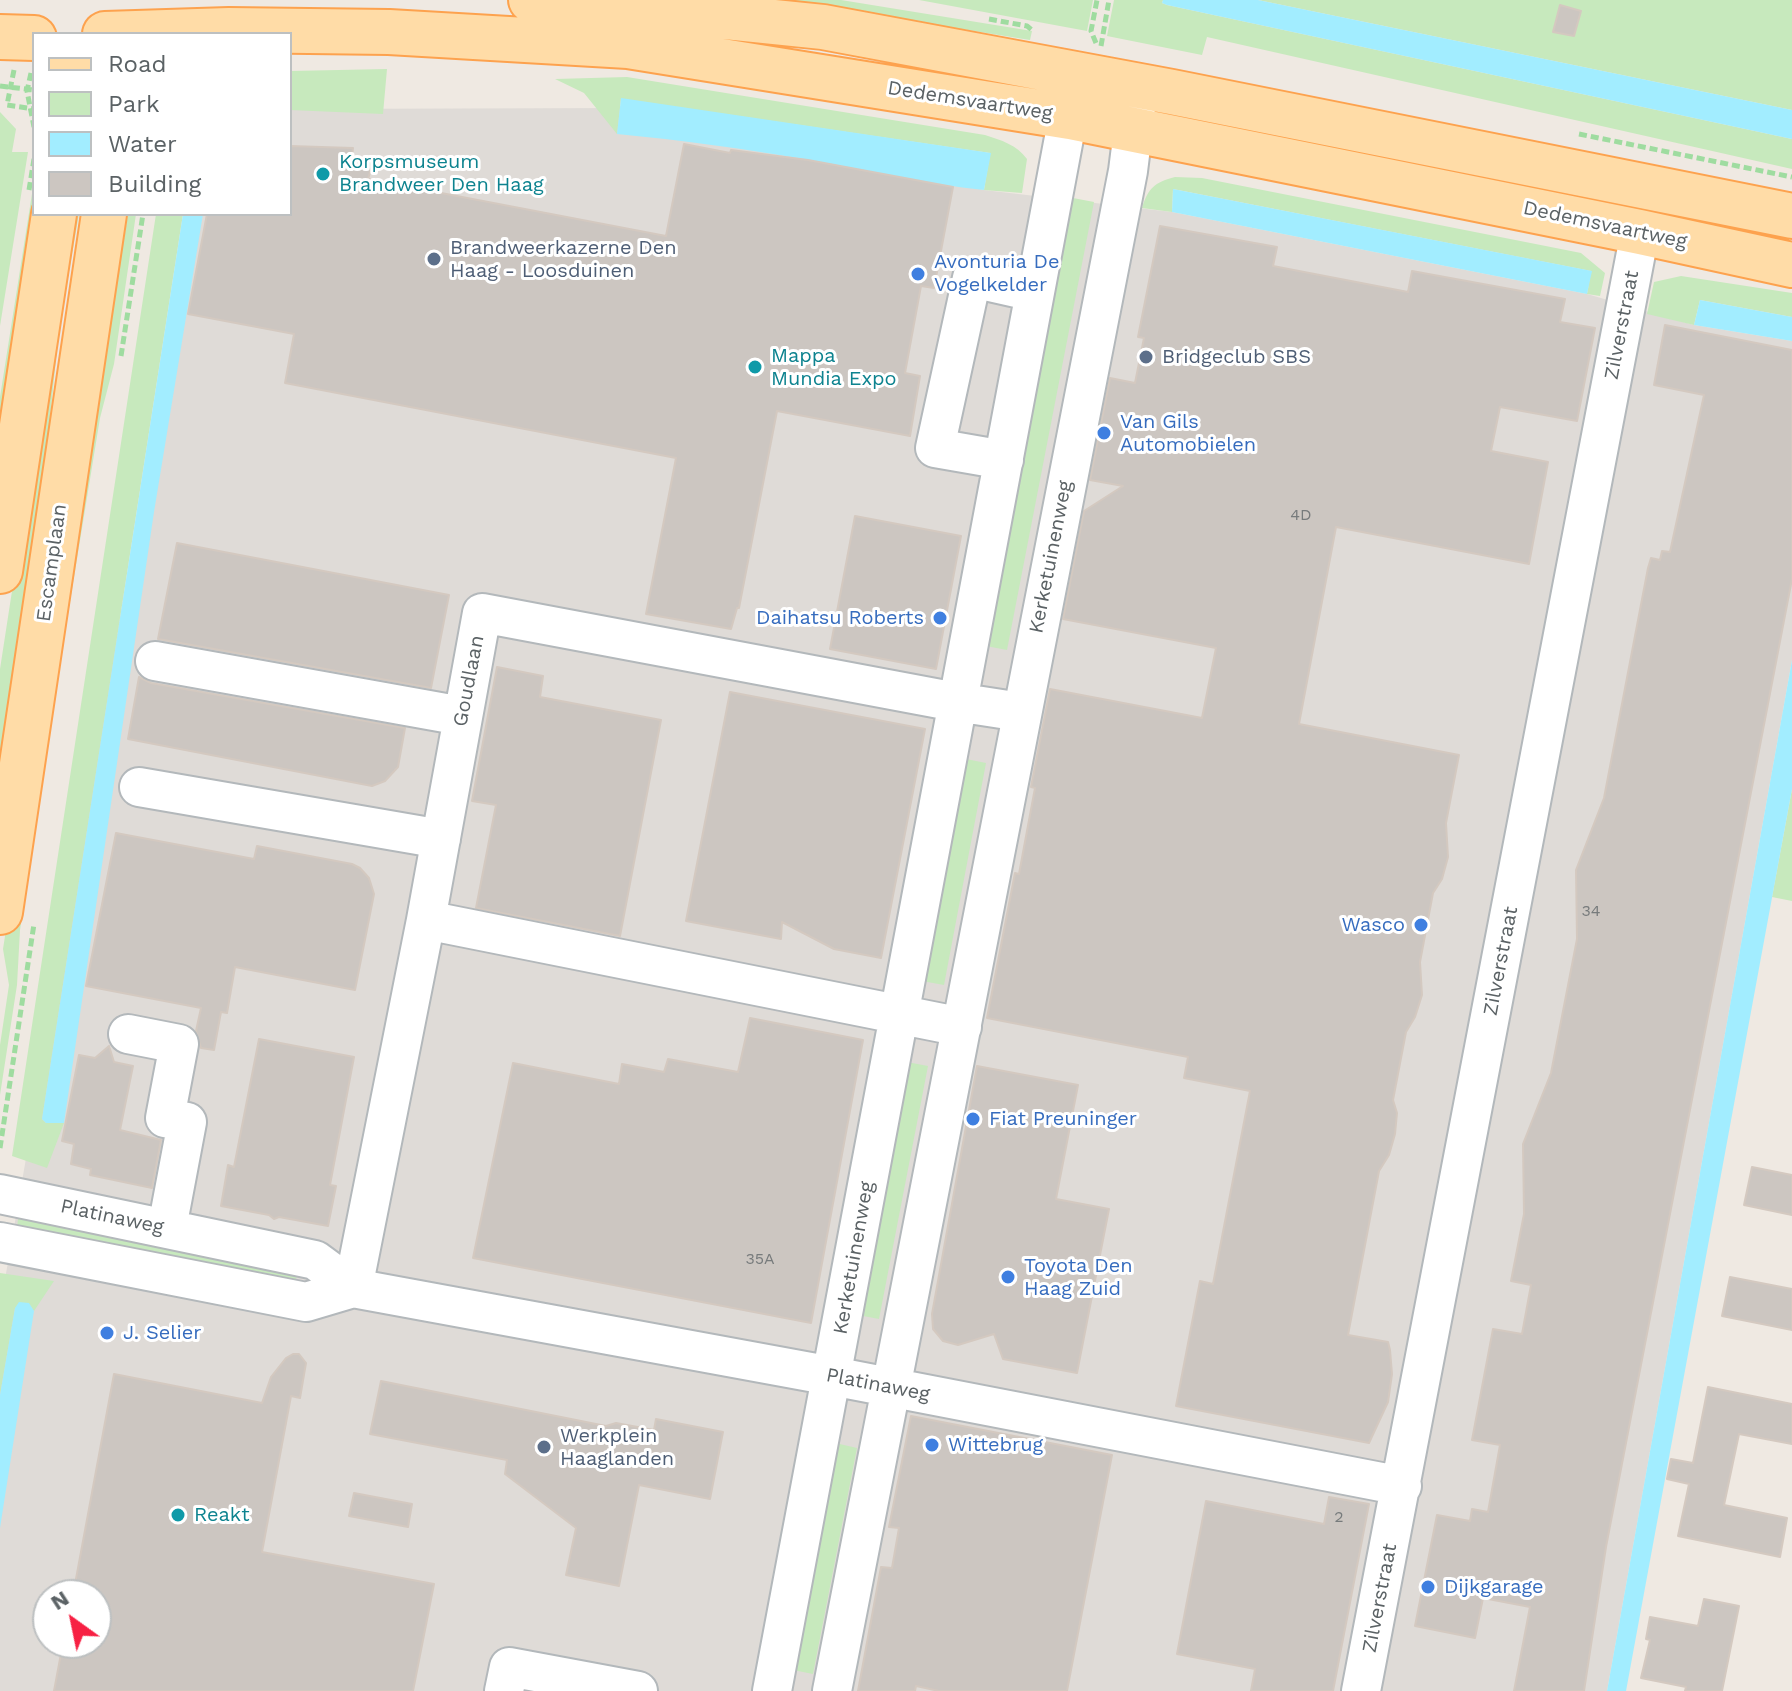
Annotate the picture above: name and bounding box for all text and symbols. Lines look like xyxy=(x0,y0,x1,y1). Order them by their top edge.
legend xyxy=(32,32,292,216)
text: Road xyxy=(108,50,167,78)
street label: Dedemsvaartweg xyxy=(886,76,1054,126)
text: Park xyxy=(108,90,160,118)
text: Water xyxy=(108,130,177,158)
place label: Korpsmuseum Brandweer Den Haag xyxy=(339,150,544,197)
marker: Korpsmuseum Brandweer Den Haag xyxy=(314,165,332,183)
text: Building xyxy=(108,170,201,198)
street label: Dedemsvaartweg xyxy=(1521,196,1689,254)
place label: Brandweerkazerne Den Haag - Loosduinen xyxy=(450,236,677,283)
marker: Brandweerkazerne Den Haag - Loosduinen xyxy=(425,250,443,268)
place label: Avonturia De Vogelkelder xyxy=(934,250,1059,297)
marker: Avonturia De Vogelkelder xyxy=(909,265,927,283)
street label: Zilverstraat xyxy=(1600,268,1644,382)
place label: Mappa Mundia Expo xyxy=(771,344,897,391)
place label: Bridgeclub SBS xyxy=(1162,345,1311,369)
marker: Bridgeclub SBS xyxy=(1137,348,1155,366)
marker: Mappa Mundia Expo xyxy=(746,358,764,376)
place label: Van Gils Automobielen xyxy=(1120,410,1256,457)
marker: Van Gils Automobielen xyxy=(1095,424,1113,442)
street label: Kerketuinenweg xyxy=(1024,479,1078,635)
street label: Escamplaan xyxy=(32,503,72,623)
house number: 4D xyxy=(1290,505,1312,525)
place label: Daihatsu Roberts xyxy=(756,606,924,630)
marker: Daihatsu Roberts xyxy=(931,609,949,627)
street label: Goudlaan xyxy=(448,633,490,729)
house number: 34 xyxy=(1581,901,1601,921)
street label: Zilverstraat xyxy=(1479,904,1523,1018)
place label: Wasco xyxy=(1342,913,1405,937)
marker: Wasco xyxy=(1412,916,1430,934)
place label: Fiat Preuninger xyxy=(989,1107,1137,1131)
marker: Fiat Preuninger xyxy=(964,1110,982,1128)
street label: Kerketuinenweg xyxy=(829,1180,879,1336)
street label: Platinaweg xyxy=(58,1194,166,1240)
house number: 35A xyxy=(745,1249,775,1269)
place label: Toyota Den Haag Zuid xyxy=(1024,1254,1133,1301)
marker: Toyota Den Haag Zuid xyxy=(999,1268,1017,1286)
place label: J. Selier xyxy=(123,1321,201,1345)
marker: J. Selier xyxy=(98,1324,116,1342)
street label: Platinaweg xyxy=(824,1363,932,1407)
place label: Werkplein Haaglanden xyxy=(560,1424,674,1471)
place label: Wittebrug xyxy=(948,1433,1043,1457)
marker: Wittebrug xyxy=(923,1436,941,1454)
marker: Werkplein Haaglanden xyxy=(535,1438,553,1456)
place label: Reakt xyxy=(194,1503,250,1527)
marker: Reakt xyxy=(169,1506,187,1524)
house number: 2 xyxy=(1334,1507,1344,1527)
street label: Zilverstraat xyxy=(1358,1541,1402,1655)
place label: Dijkgarage xyxy=(1444,1575,1544,1599)
marker: Dijkgarage xyxy=(1419,1578,1437,1596)
north arrow xyxy=(32,1579,112,1659)
text: N xyxy=(46,1585,73,1615)

